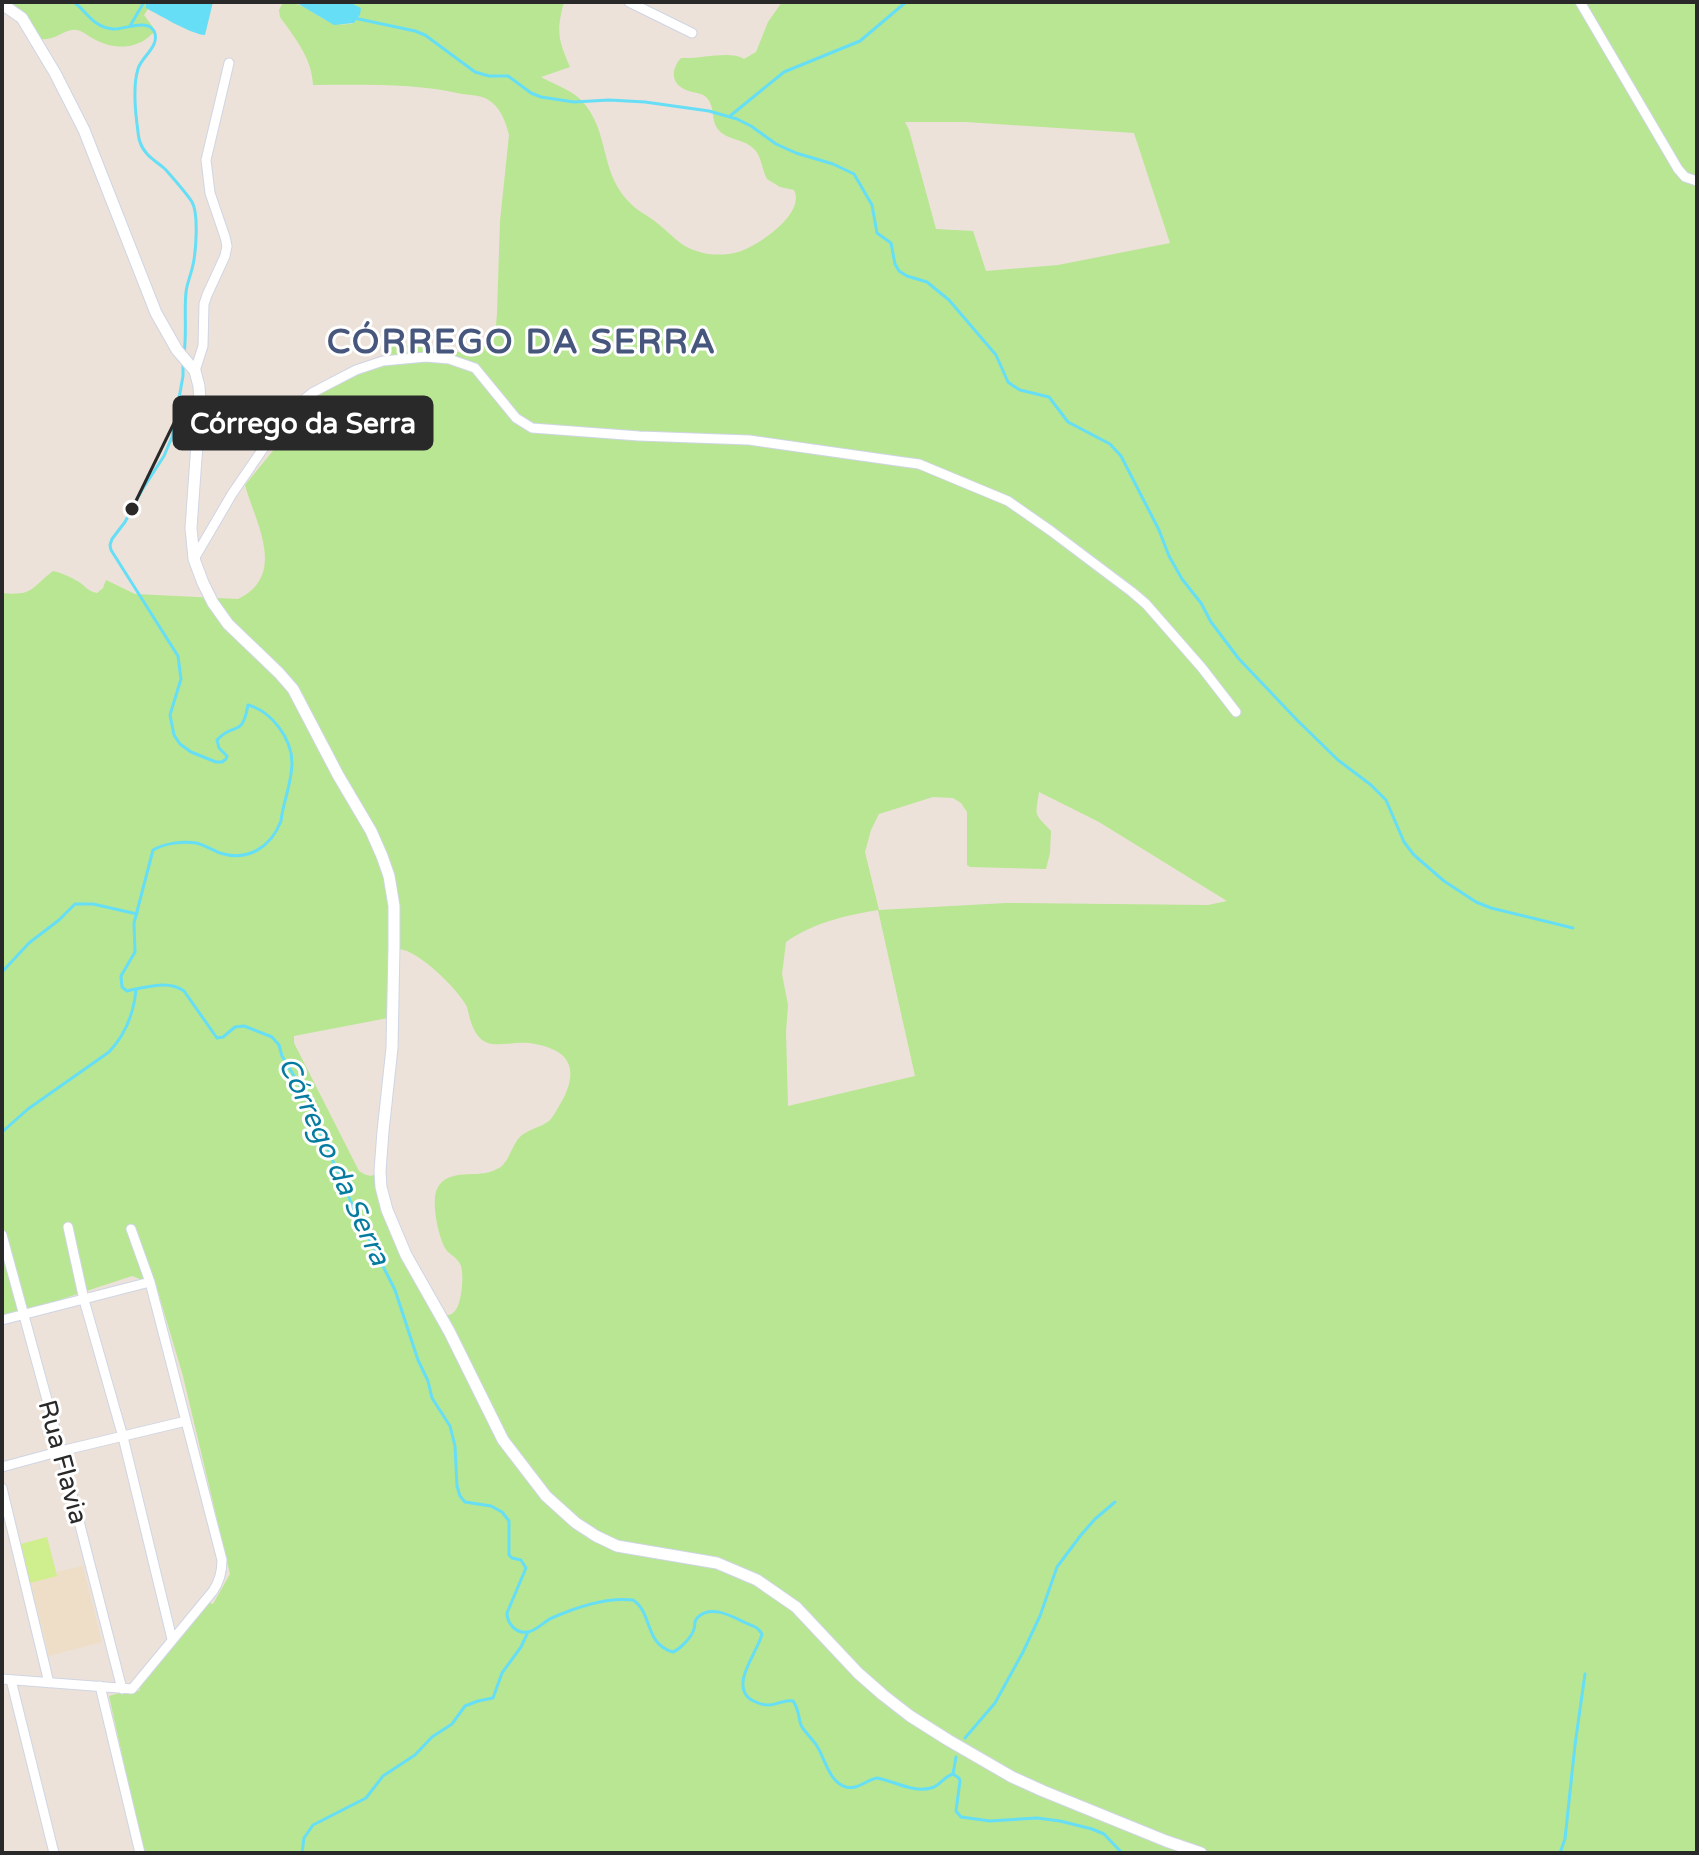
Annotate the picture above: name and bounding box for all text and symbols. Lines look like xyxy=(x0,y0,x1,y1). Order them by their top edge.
district label: CÓRREGO DA SERRA xyxy=(327,320,717,363)
callout: Córrego da Serra xyxy=(174,397,432,449)
text: Córrego da Serra xyxy=(190,407,416,441)
water label: Córrego da Serra xyxy=(271,1051,398,1272)
street label: Rua Flavia xyxy=(32,1397,94,1527)

